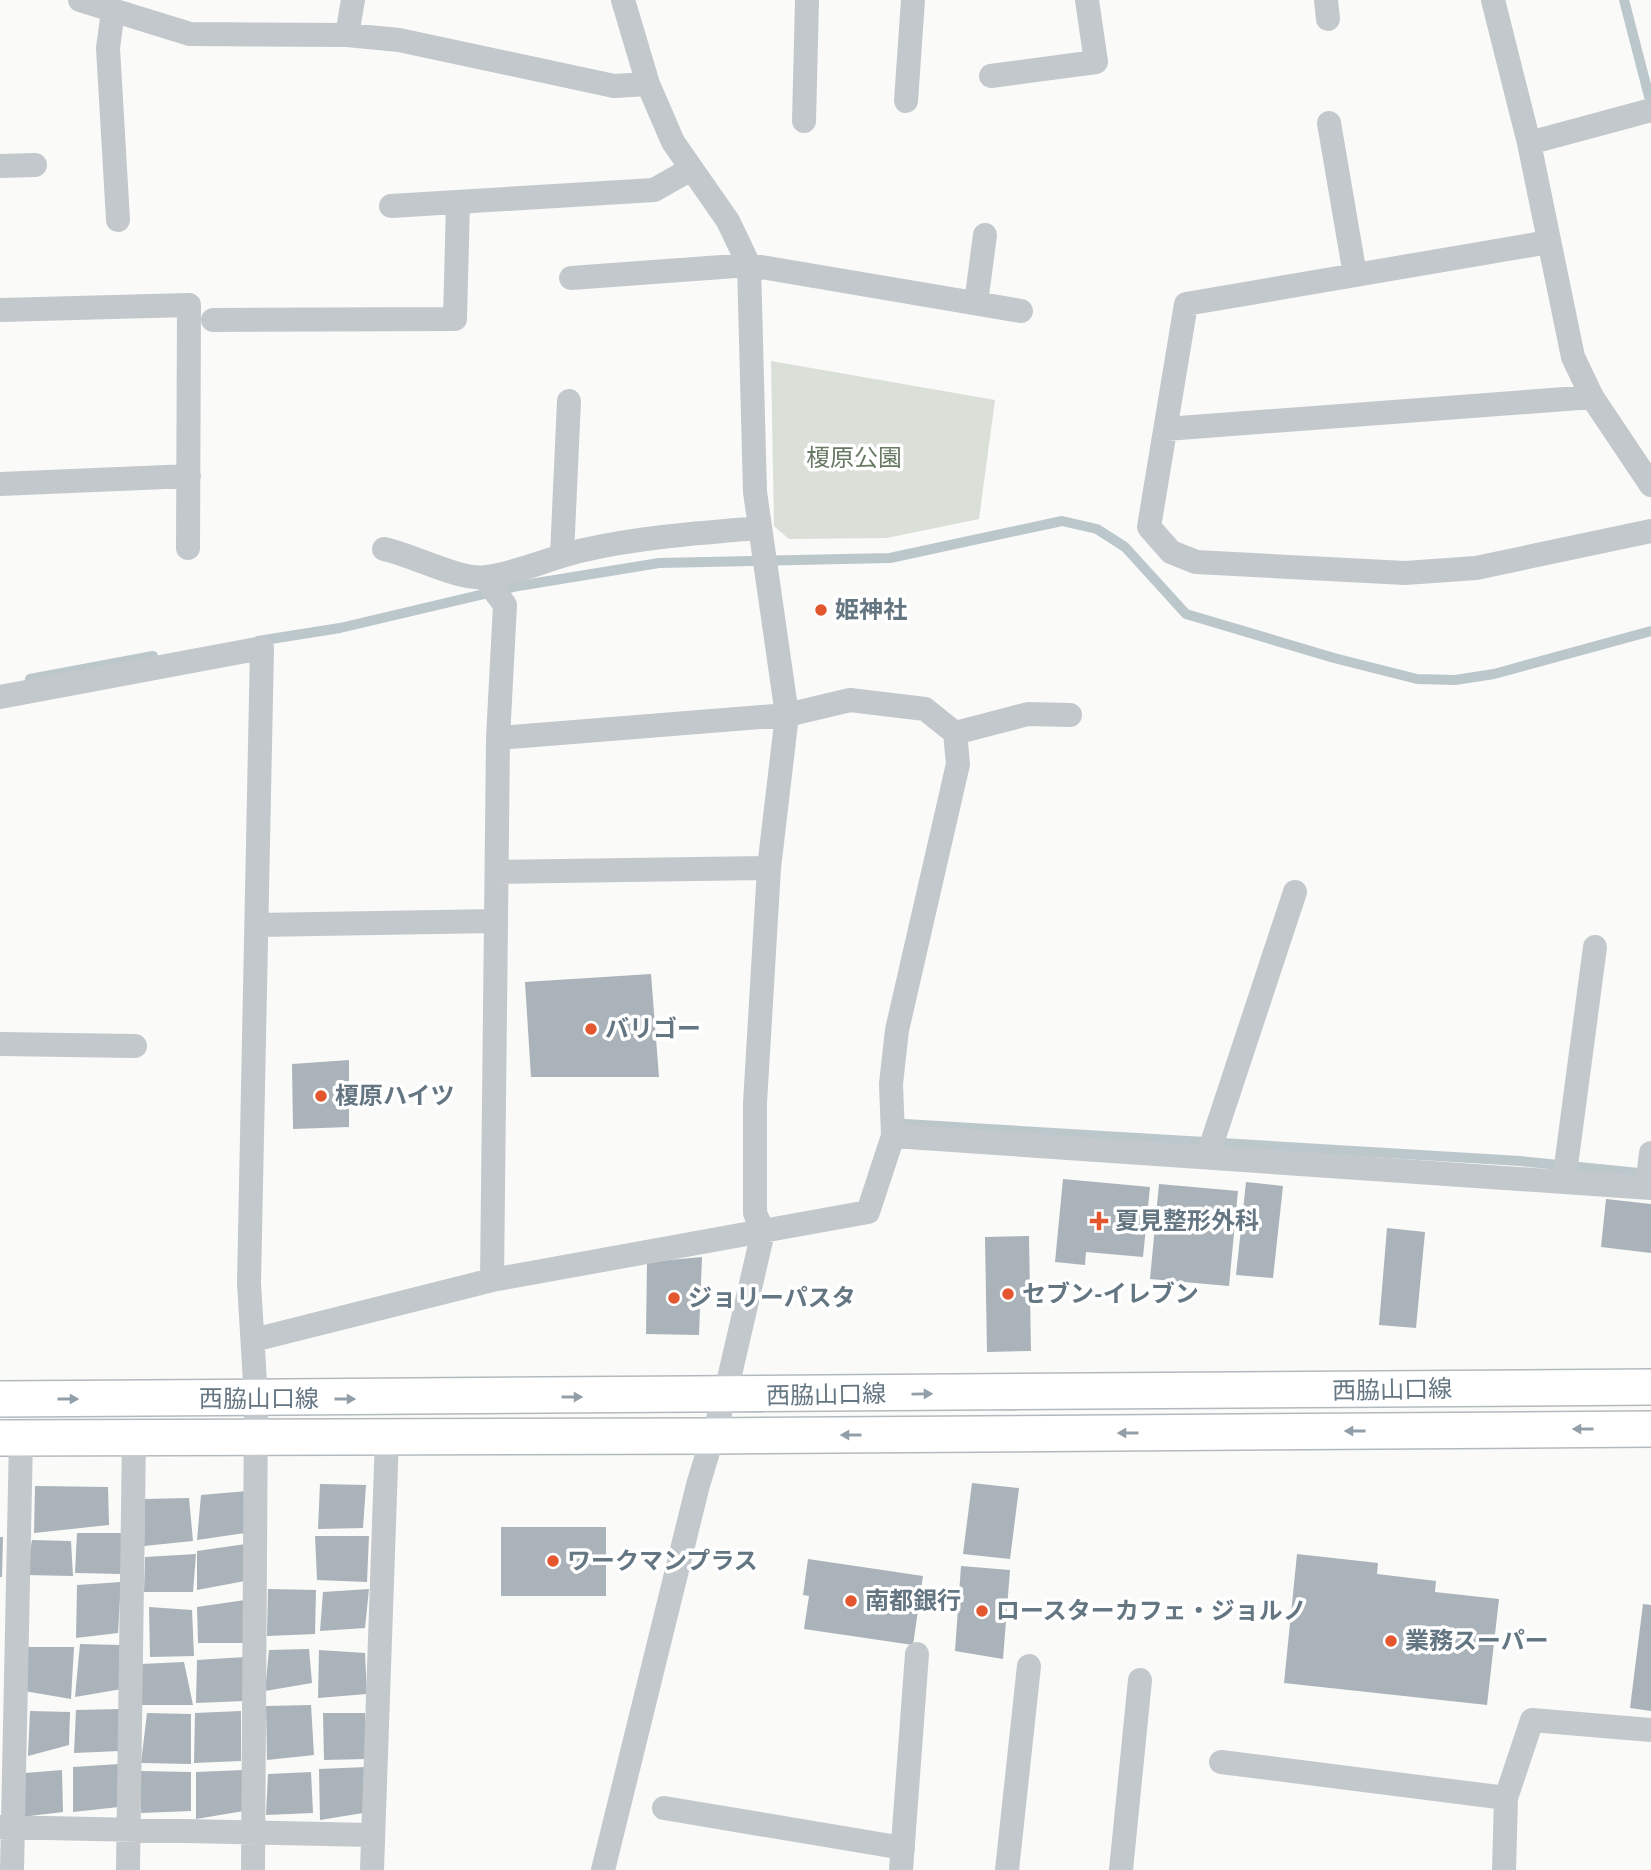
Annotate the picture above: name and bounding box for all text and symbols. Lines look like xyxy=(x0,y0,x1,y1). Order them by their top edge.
park label: 榎原公園 xyxy=(806,442,902,473)
place label: 姫神社 xyxy=(835,594,907,625)
marker: 姫神社 xyxy=(813,602,829,618)
place label: バリゴー xyxy=(605,1013,701,1044)
marker: バリゴー xyxy=(583,1021,599,1037)
place label: 榎原ハイツ xyxy=(335,1080,455,1111)
marker: 榎原ハイツ xyxy=(313,1088,329,1104)
place label: 夏見整形外科 xyxy=(1115,1205,1259,1236)
marker: 夏見整形外科 xyxy=(1089,1211,1109,1231)
place label: セブン-イレブン xyxy=(1022,1278,1199,1309)
place label: ジョリーパスタ xyxy=(688,1282,856,1313)
marker: セブン-イレブン xyxy=(1000,1286,1016,1302)
marker: ジョリーパスタ xyxy=(666,1290,682,1306)
street label: 西脇山口線 xyxy=(1332,1373,1452,1406)
street label: 西脇山口線 xyxy=(766,1378,886,1411)
street label: 西脇山口線 xyxy=(199,1383,319,1414)
one-way arrow xyxy=(911,1388,933,1400)
one-way arrow xyxy=(561,1391,583,1403)
one-way arrow xyxy=(57,1393,79,1405)
one-way arrow xyxy=(334,1393,356,1405)
one-way arrow xyxy=(1572,1423,1594,1435)
one-way arrow xyxy=(1344,1425,1366,1437)
one-way arrow xyxy=(1117,1427,1139,1439)
one-way arrow xyxy=(840,1429,862,1441)
place label: ワークマンプラス xyxy=(567,1545,758,1576)
marker: ワークマンプラス xyxy=(545,1553,561,1569)
place label: 南都銀行 xyxy=(865,1585,961,1616)
marker: 南都銀行 xyxy=(843,1593,859,1609)
place label: ロースターカフェ・ジョルノ xyxy=(996,1595,1307,1626)
marker: ロースターカフェ・ジョルノ xyxy=(974,1603,990,1619)
place label: 業務スーパー xyxy=(1405,1625,1549,1656)
marker: 業務スーパー xyxy=(1383,1633,1399,1649)

